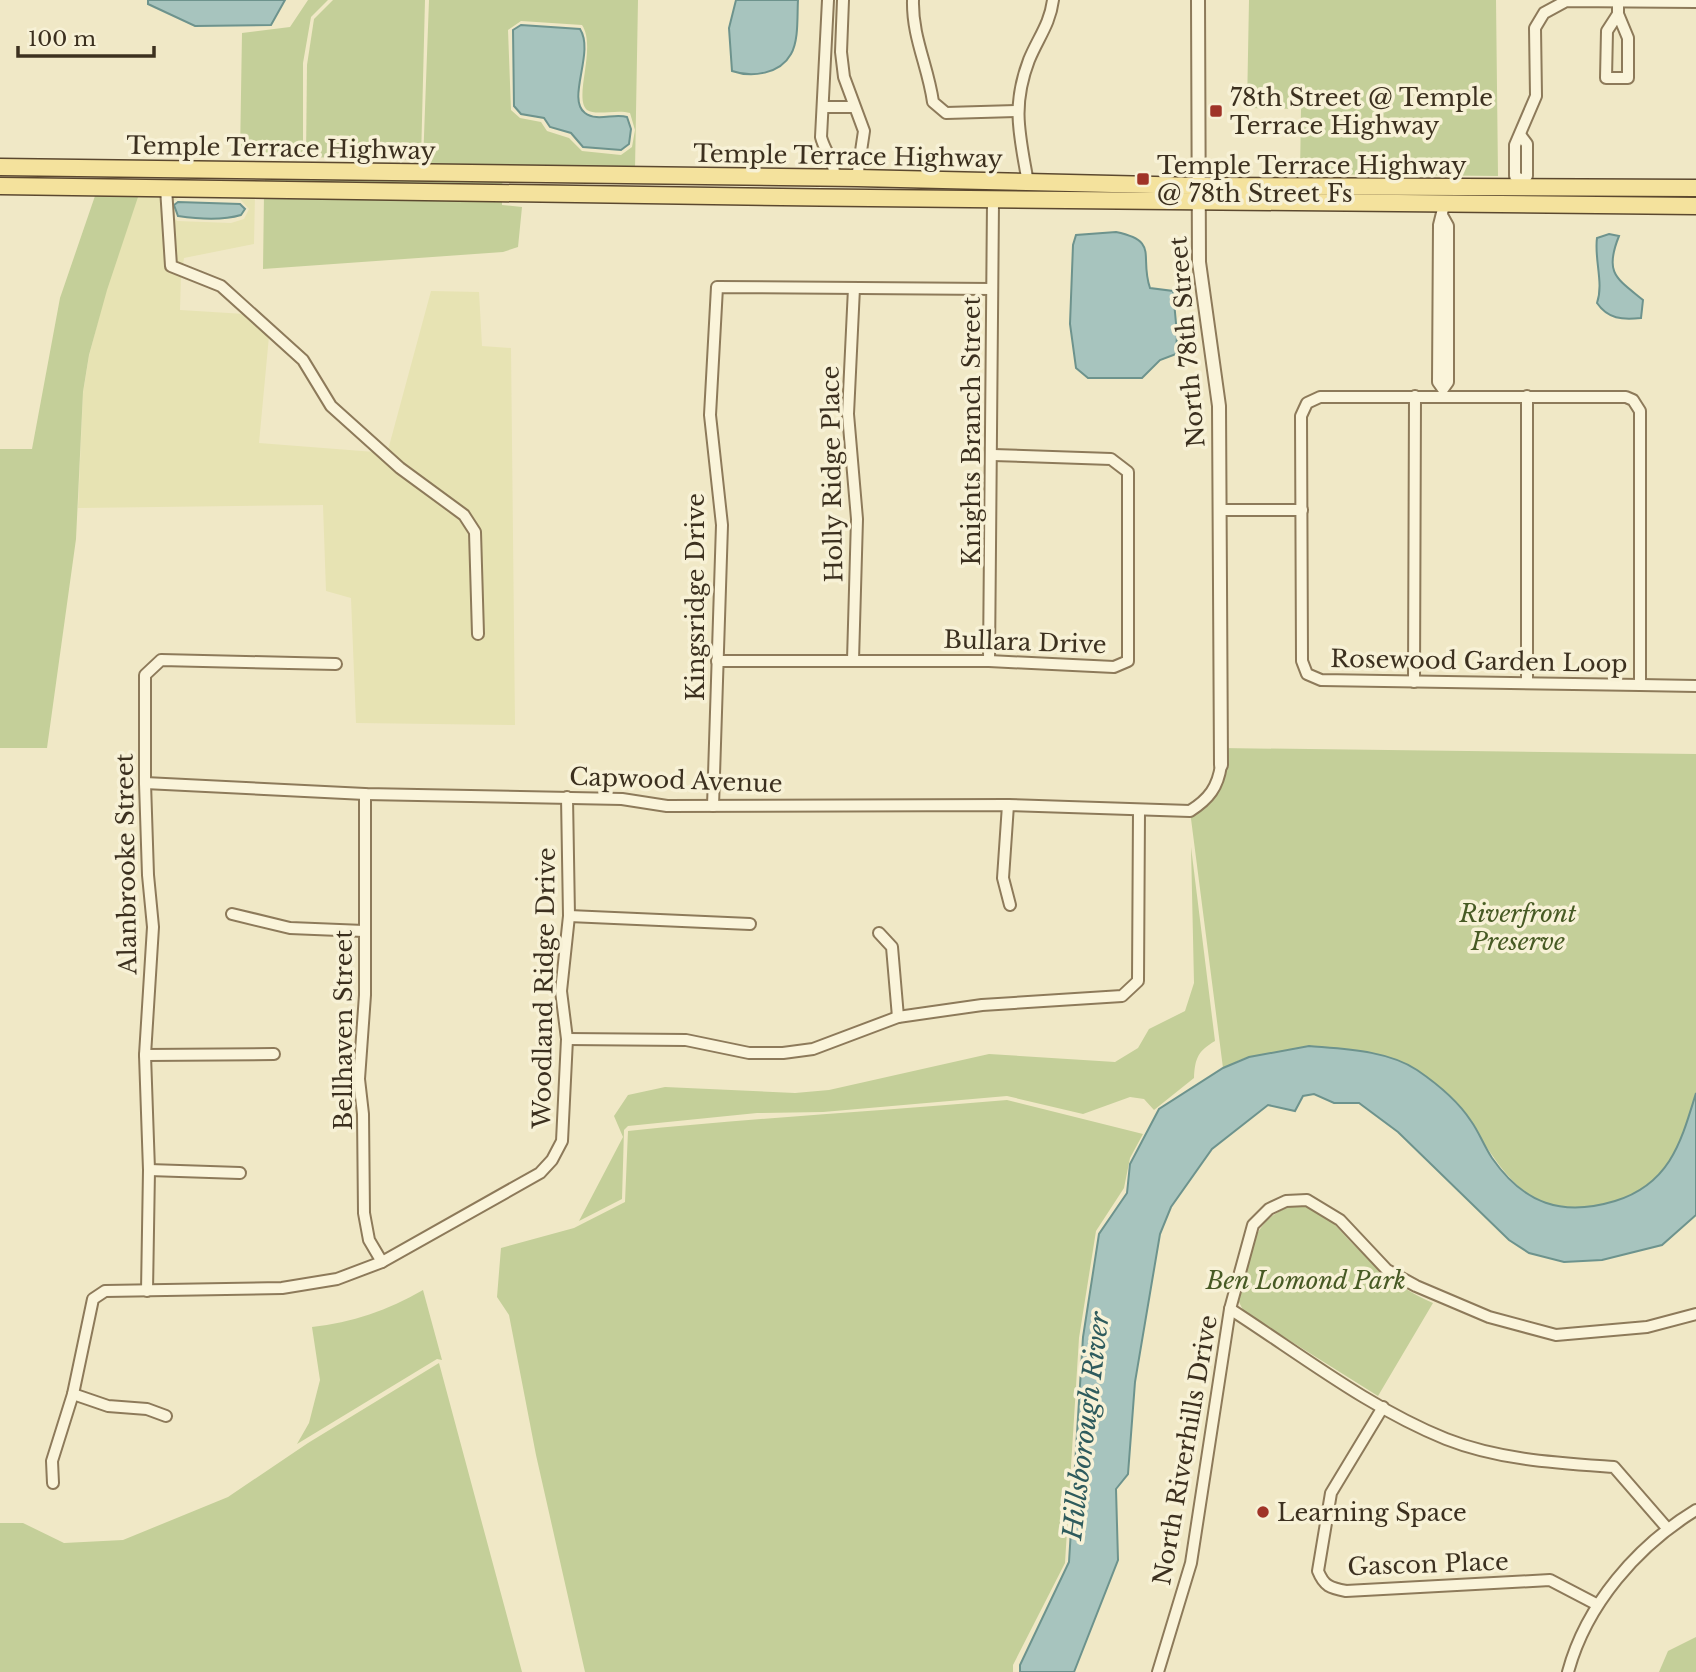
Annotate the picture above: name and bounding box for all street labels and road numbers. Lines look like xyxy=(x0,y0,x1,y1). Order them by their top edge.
street label: Temple Terrace Highway xyxy=(126,131,437,165)
street label: Temple Terrace Highway xyxy=(693,139,1004,173)
street label: North 78th Street xyxy=(1163,235,1211,449)
street label: Knights Branch Street xyxy=(957,296,986,566)
street label: Holly Ridge Place xyxy=(816,365,848,583)
street label: Kingsridge Drive xyxy=(681,493,710,701)
street label: Bullara Drive xyxy=(943,625,1107,659)
street label: Rosewood Garden Loop xyxy=(1330,644,1628,678)
street label: Alanbrooke Street xyxy=(110,753,142,976)
street label: Capwood Avenue xyxy=(569,762,783,798)
street label: Woodland Ridge Drive xyxy=(527,847,561,1130)
street label: Bellhaven Street xyxy=(329,930,358,1130)
street label: North Riverhills Drive xyxy=(1147,1313,1223,1587)
street label: Gascon Place xyxy=(1347,1547,1509,1581)

